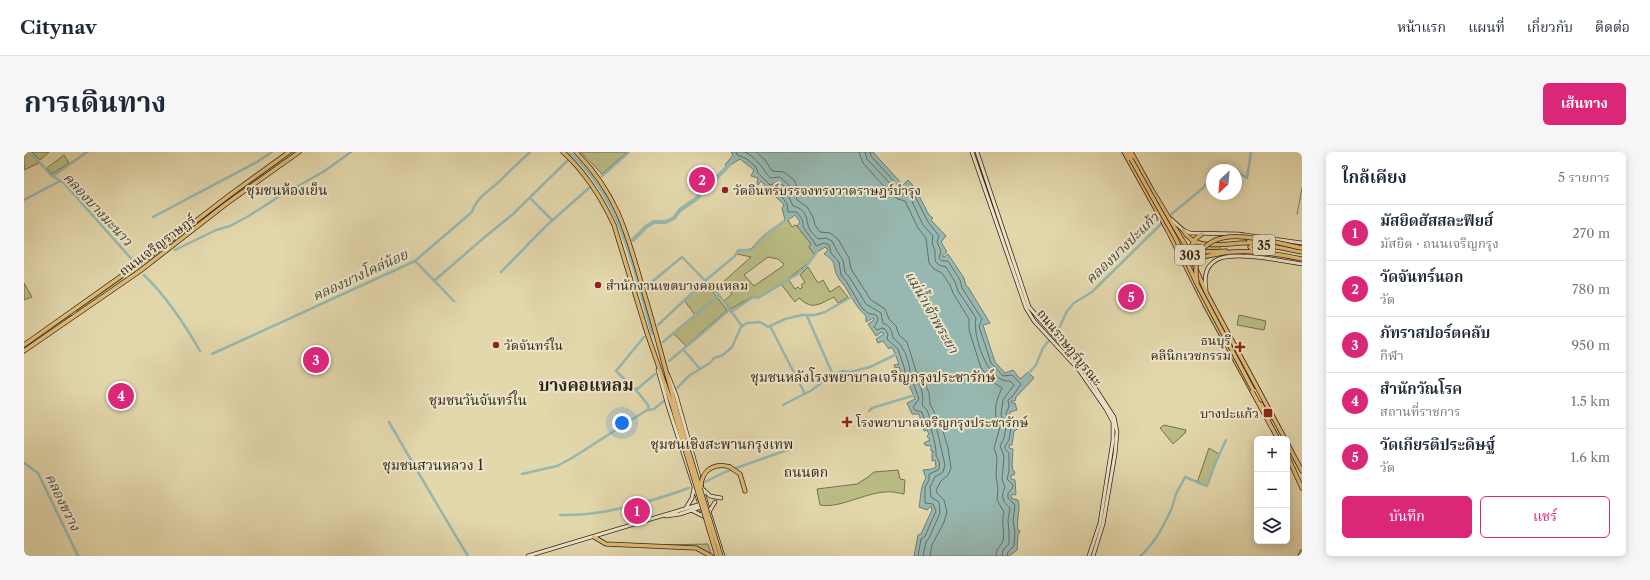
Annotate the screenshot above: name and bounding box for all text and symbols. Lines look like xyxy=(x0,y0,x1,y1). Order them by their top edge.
text: Citynav xyxy=(20,16,97,39)
text: หน้าแรก xyxy=(1397,18,1446,36)
text: แผนที่ xyxy=(1468,18,1505,36)
text: เกี่ยวกับ xyxy=(1527,18,1573,36)
text: ติดต่อ xyxy=(1595,18,1630,36)
button: เส้นทาง xyxy=(1543,83,1626,125)
text: การเดินทาง xyxy=(24,85,166,119)
north arrow xyxy=(1206,164,1242,200)
pin: 2 xyxy=(689,165,715,195)
text: ใกล้เคียง xyxy=(1342,167,1407,187)
water label: คลองบางมะนาว xyxy=(59,169,137,250)
text: 5 รายการ xyxy=(1558,169,1610,185)
district label: ชุมชนห้องเย็น xyxy=(247,181,327,199)
place label: วัดอินทร์บรรจงทรงวาดราษฎร์บำรุง xyxy=(733,182,921,199)
marker: วัดอินทร์บรรจงทรงวาดราษฎร์บำรุง xyxy=(720,185,730,195)
water label: คลองบางปะแก้ว xyxy=(1081,208,1163,288)
street label: ถนนเจริญราษฎร์ xyxy=(116,211,199,279)
text: มัสยิดฮัสสละฟียฮ์ xyxy=(1380,211,1493,230)
text: 1 xyxy=(1352,225,1358,241)
text: 270 m xyxy=(1572,225,1610,241)
road number: 35 xyxy=(1253,235,1275,255)
text: มัสยิด · ถนนเจริญกรุง xyxy=(1380,235,1499,251)
water label: คลองบางโคล่น้อย xyxy=(309,243,412,305)
road number: 303 xyxy=(1175,245,1205,265)
water label: แม่น้ำเจ้าพระยา xyxy=(901,267,964,358)
text: วัดจันทร์นอก xyxy=(1380,267,1463,286)
place label: สำนักงานเขตบางคอแหลม xyxy=(606,277,748,293)
marker: สำนักงานเขตบางคอแหลม xyxy=(593,280,603,290)
text: 2 xyxy=(1351,281,1359,297)
text: 780 m xyxy=(1572,281,1610,297)
pin: 5 xyxy=(1118,282,1144,312)
text: วัด xyxy=(1380,291,1395,307)
street label: ถนนราษฎร์บูรณะ xyxy=(1033,305,1106,389)
text: ภัทราสปอร์ตคลับ xyxy=(1380,323,1490,342)
place label: ธนบุรี คลินิกเวชกรรม xyxy=(1150,332,1231,363)
place label: วัดจันทร์ใน xyxy=(504,337,564,353)
text: 3 xyxy=(1351,337,1359,353)
text: 950 m xyxy=(1572,337,1610,353)
marker: วัดจันทร์ใน xyxy=(491,340,501,350)
marker: ธนบุรี คลินิกเวชกรรม xyxy=(1234,341,1246,353)
pin: 3 xyxy=(303,345,329,375)
text: กีฬา xyxy=(1380,347,1404,363)
district label: ชุมชนหลังโรงพยาบาลเจริญกรุงประชารักษ์ xyxy=(751,367,996,386)
district label: บางคอแหลม xyxy=(538,375,634,395)
text: สำนักวัณโรค xyxy=(1380,379,1462,398)
pin: 4 xyxy=(108,381,134,411)
district label: ชุมชนวันจันทร์ใน xyxy=(429,390,527,409)
text: 4 xyxy=(1351,393,1359,409)
text: 1.5 km xyxy=(1571,393,1610,409)
text: สถานที่ราชการ xyxy=(1380,403,1461,419)
place label: บางปะแก้ว xyxy=(1200,405,1259,421)
marker: บางปะแก้ว xyxy=(1262,407,1274,419)
your location xyxy=(612,413,632,433)
place label: โรงพยาบาลเจริญกรุงประชารักษ์ xyxy=(855,414,1029,431)
marker: โรงพยาบาลเจริญกรุงประชารักษ์ xyxy=(841,416,853,428)
district label: ชุมชนเชิงสะพานกรุงเทพ xyxy=(651,435,793,453)
text: วัดเกียรติประดิษฐ์ xyxy=(1380,435,1495,454)
map controls xyxy=(1254,436,1290,544)
button: + xyxy=(1254,436,1290,472)
text: 5 xyxy=(1351,449,1359,465)
text: 1.6 km xyxy=(1570,449,1610,465)
district label: ชุมชนสวนหลวง 1 xyxy=(383,456,483,474)
text: วัด xyxy=(1380,459,1395,475)
district label: ถนนตก xyxy=(784,463,828,481)
water label: คลองขวาง xyxy=(41,470,85,534)
button: − xyxy=(1254,472,1290,508)
pin: 1 xyxy=(624,496,650,526)
button: บันทึก xyxy=(1342,496,1472,538)
button: แชร์ xyxy=(1480,496,1610,538)
button: layers xyxy=(1254,508,1290,544)

